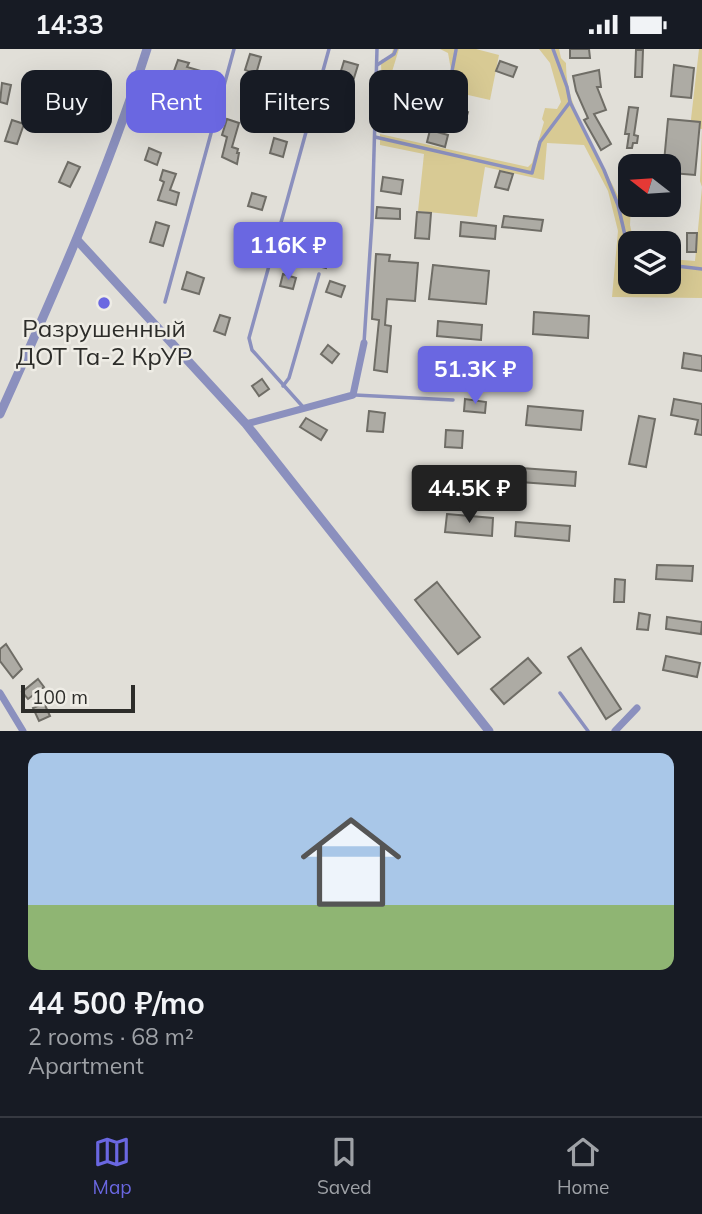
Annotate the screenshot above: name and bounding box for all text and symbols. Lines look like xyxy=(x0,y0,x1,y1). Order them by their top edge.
text: 14:33 xyxy=(35,8,104,41)
chip: Buy xyxy=(21,70,112,133)
chip: Rent xyxy=(126,70,226,133)
chip: Filters xyxy=(240,70,355,133)
chip: New xyxy=(369,70,468,133)
north arrow xyxy=(618,154,681,217)
map controls xyxy=(618,154,681,294)
pin: 116K ₽ xyxy=(231,223,345,282)
text: 116K ₽ xyxy=(250,230,326,259)
button: layers xyxy=(618,231,681,294)
marker: Разрушенный ДОТ Та-2 КрУР xyxy=(96,295,112,311)
place label: Разрушенный ДОТ Та-2 КрУР xyxy=(16,313,192,371)
pin: 51.3K ₽ xyxy=(410,347,540,406)
text: 51.3K ₽ xyxy=(434,354,516,383)
pin: 44.5K ₽ xyxy=(404,465,534,525)
text: 44.5K ₽ xyxy=(428,473,510,502)
scale bar xyxy=(21,682,135,714)
text: 100 m xyxy=(32,685,88,709)
icon: home xyxy=(288,799,414,925)
text: 44 500 ₽/mo xyxy=(28,984,205,1022)
text: 2 rooms · 68 m² xyxy=(28,1022,194,1051)
text: Apartment xyxy=(28,1051,144,1080)
tab: Map xyxy=(93,1133,132,1199)
tab: Saved xyxy=(317,1133,372,1199)
tab: Home xyxy=(557,1133,609,1199)

